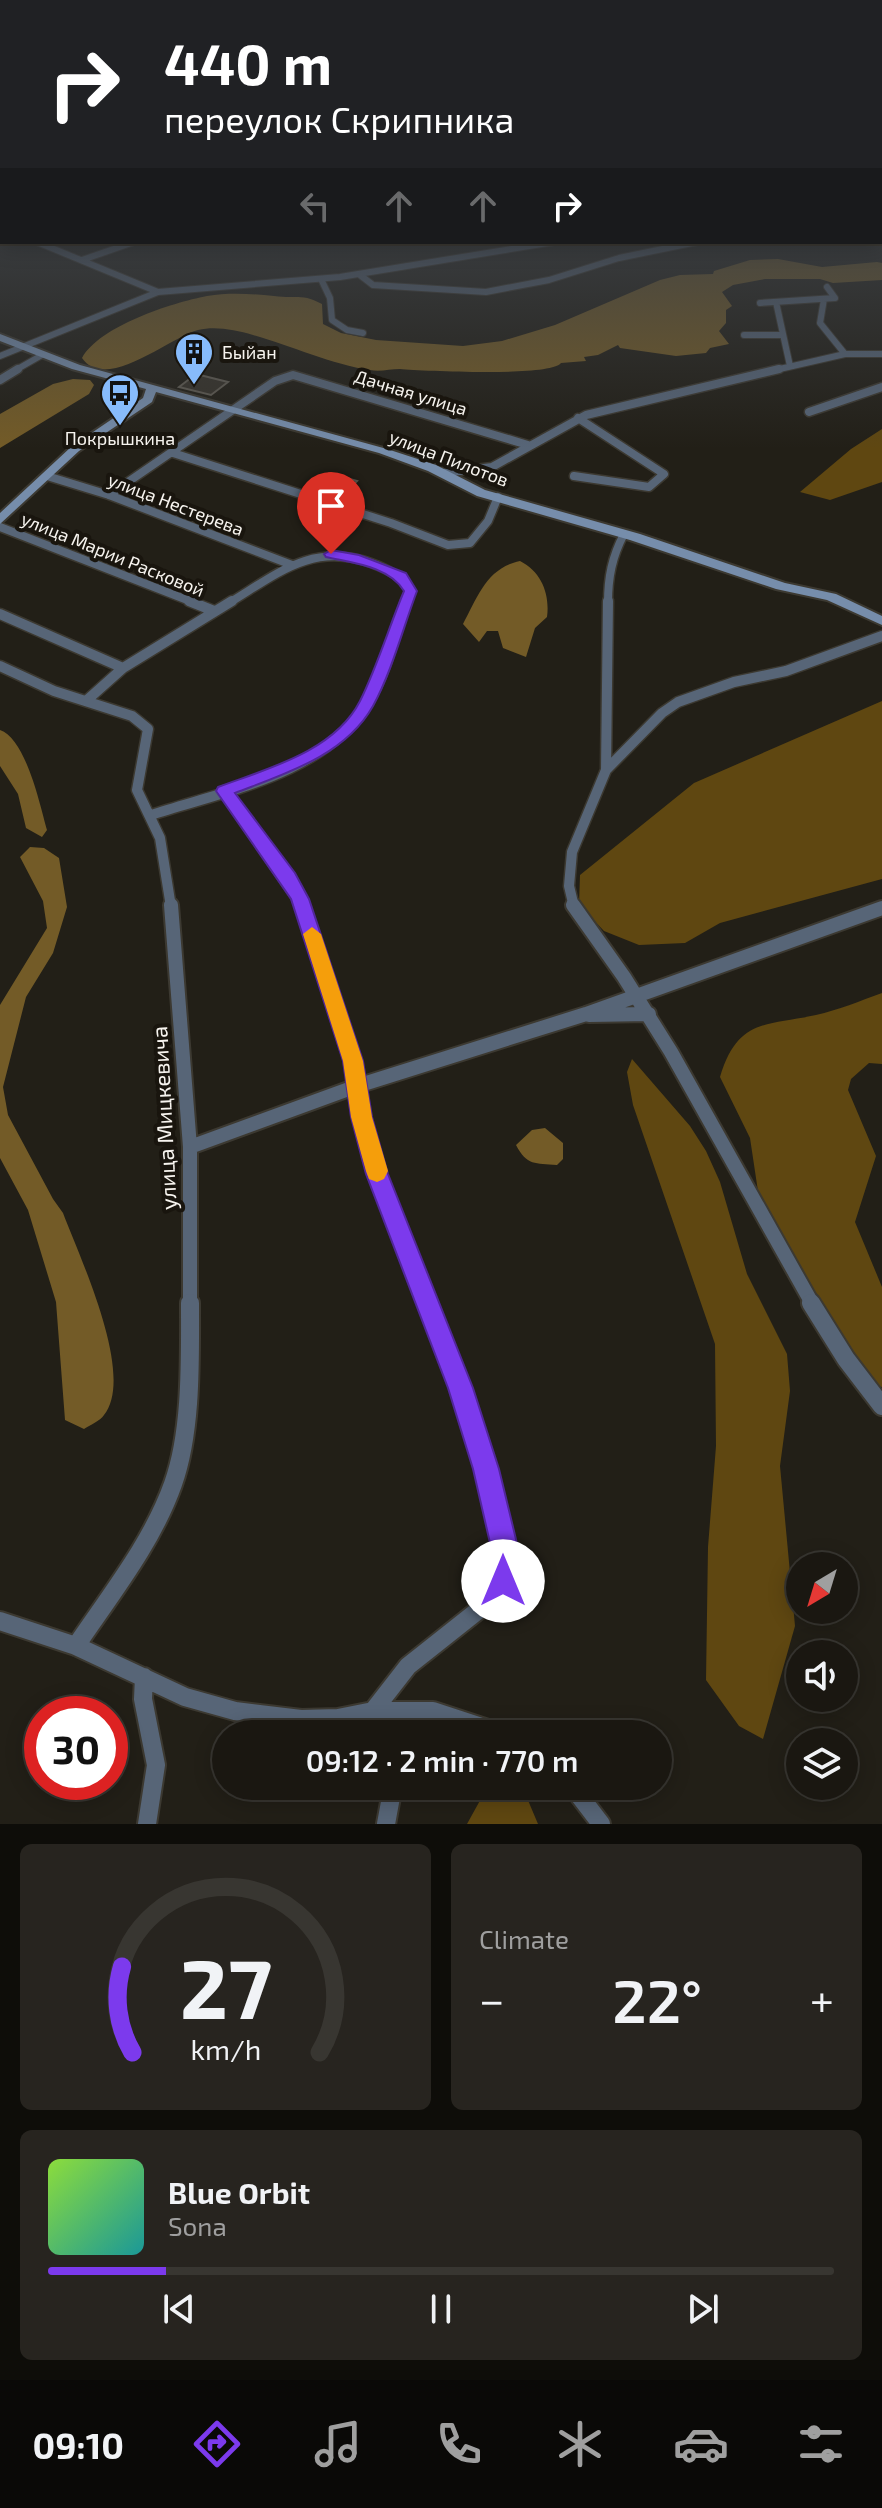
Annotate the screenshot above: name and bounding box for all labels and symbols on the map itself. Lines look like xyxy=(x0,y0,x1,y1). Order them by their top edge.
building icon: Быйан xyxy=(173,331,215,386)
place label: Быйан xyxy=(222,341,277,363)
street label: Дачная улица xyxy=(352,364,470,420)
bus stop icon: Покрышкина xyxy=(99,372,141,427)
street label: улица Пилотов xyxy=(386,425,512,491)
place label: Покрышкина xyxy=(65,427,175,449)
street label: улица Нестерева xyxy=(105,468,247,540)
pin xyxy=(297,472,365,554)
street label: улица Марии Расковой xyxy=(18,507,208,601)
street label: улица Мицкевича xyxy=(145,1025,182,1211)
position arrow xyxy=(461,1539,545,1623)
north arrow xyxy=(786,1552,858,1624)
speed limit sign: 30 xyxy=(24,1696,128,1800)

